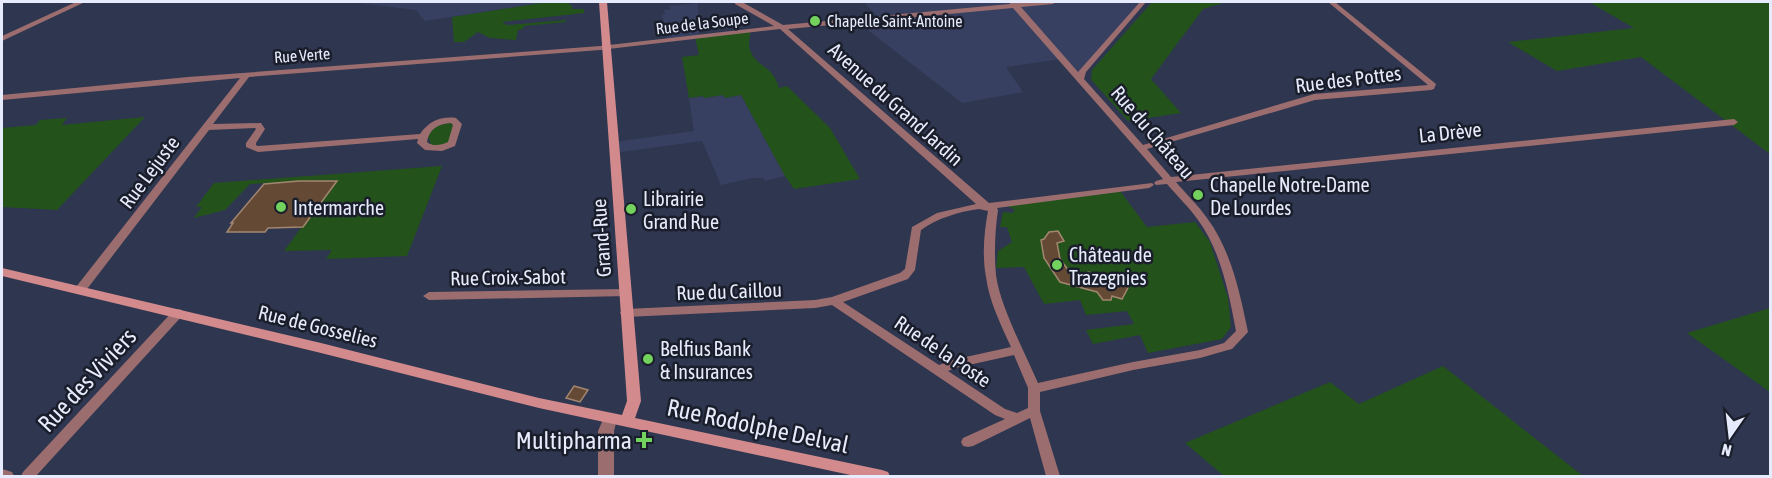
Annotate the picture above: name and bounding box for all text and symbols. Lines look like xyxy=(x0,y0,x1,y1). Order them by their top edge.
street label: Rue de la Soupe xyxy=(655,8,749,39)
place label: Chapelle Saint-Antoine xyxy=(827,12,963,31)
marker: Chapelle Saint-Antoine xyxy=(808,14,822,28)
street label: Avenue du Grand Jardin xyxy=(824,38,968,170)
street label: Rue Verte xyxy=(273,44,331,66)
street label: Rue des Pottes xyxy=(1294,61,1402,97)
street label: Rue du Château xyxy=(1107,81,1199,183)
street label: La Drève xyxy=(1418,117,1482,147)
street label: Rue Lejuste xyxy=(114,131,184,213)
place label: Chapelle Notre-Dame De Lourdes xyxy=(1210,173,1370,219)
place label: Librairie Grand Rue xyxy=(643,187,719,233)
marker: Chapelle Notre-Dame De Lourdes xyxy=(1191,188,1205,202)
place label: Intermarche xyxy=(293,196,384,219)
street label: Grand-Rue xyxy=(587,198,615,278)
marker: Intermarche xyxy=(274,200,288,214)
marker: Librairie Grand Rue xyxy=(624,202,638,216)
place label: Château de Trazegnies xyxy=(1069,243,1152,289)
marker: Château de Trazegnies xyxy=(1050,258,1064,272)
street label: Rue Croix-Sabot xyxy=(450,264,566,290)
street label: Rue du Caillou xyxy=(676,278,782,304)
street label: Rue de Gosselies xyxy=(256,300,380,352)
street label: Rue de la Poste xyxy=(891,310,995,392)
street label: Rue des Viviers xyxy=(32,323,142,437)
place label: Belfius Bank & Insurances xyxy=(660,337,753,383)
marker: Belfius Bank & Insurances xyxy=(641,352,655,366)
street label: Rue Rodolphe Delval xyxy=(665,394,852,459)
north arrow xyxy=(1700,406,1760,466)
place label: Multipharma xyxy=(516,427,632,454)
marker: Multipharma xyxy=(637,433,651,447)
text: N xyxy=(1720,441,1733,460)

